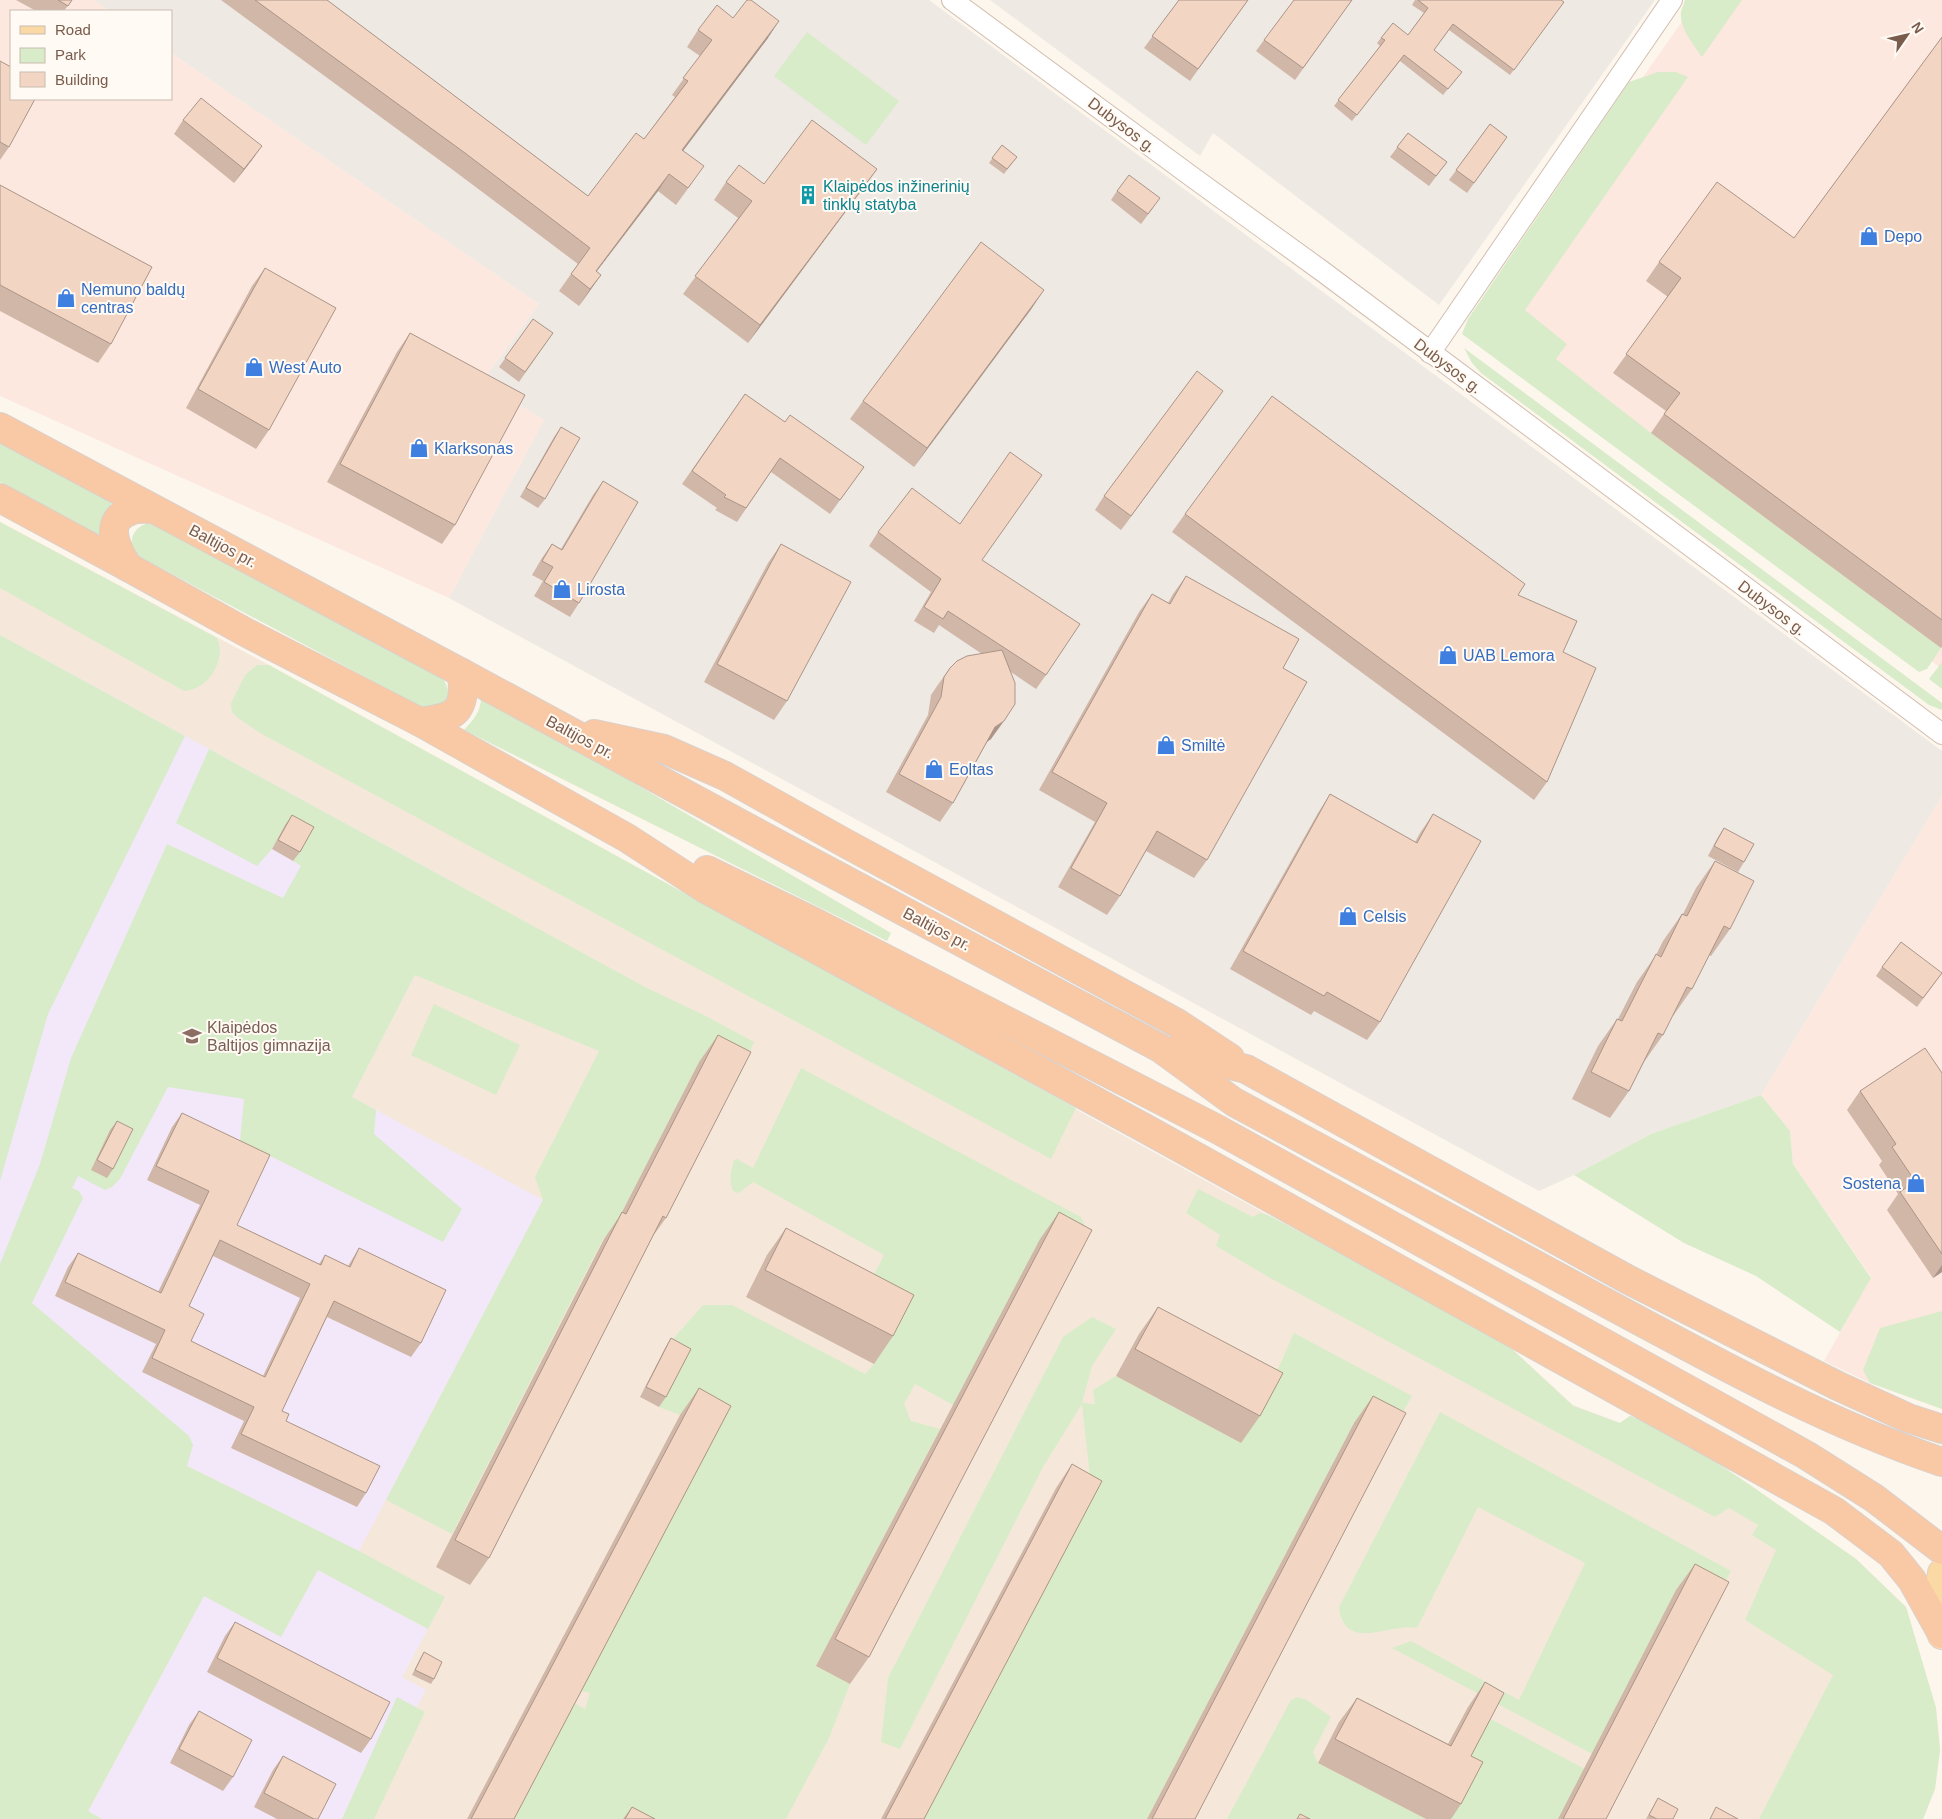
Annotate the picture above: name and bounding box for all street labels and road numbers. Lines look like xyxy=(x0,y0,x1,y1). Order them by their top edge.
street label: Dubysos g. xyxy=(1085,94,1159,156)
street label: Dubysos g. xyxy=(1411,335,1485,397)
street label: Baltijos pr. xyxy=(186,521,260,571)
street label: Dubysos g. xyxy=(1735,577,1809,639)
street label: Baltijos pr. xyxy=(543,712,617,762)
street label: Baltijos pr. xyxy=(900,904,974,954)

